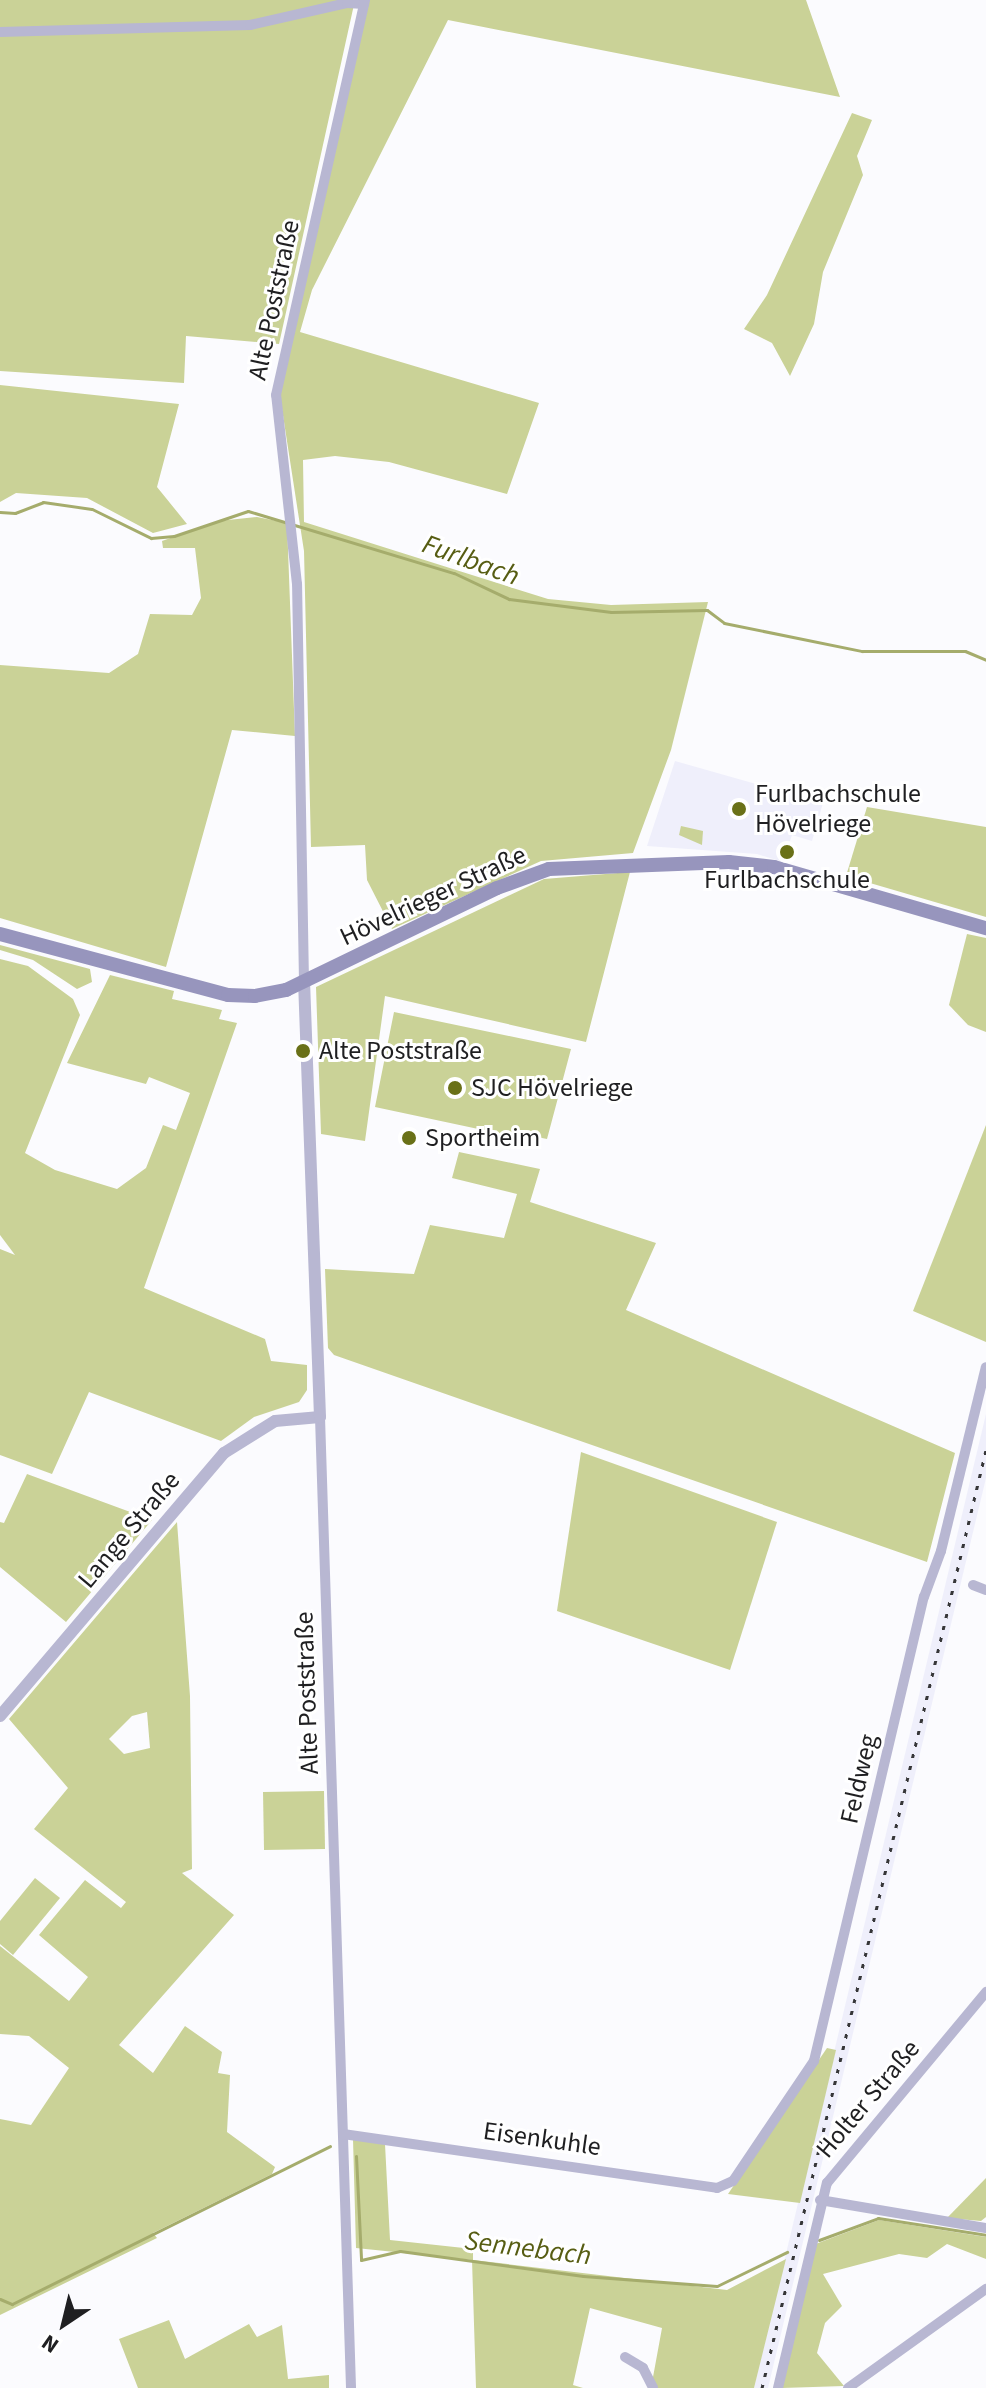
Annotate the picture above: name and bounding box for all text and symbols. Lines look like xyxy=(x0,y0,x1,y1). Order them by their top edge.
street label: Alte Poststraße xyxy=(242,217,306,383)
water label: Furlbach xyxy=(418,527,524,593)
place label: Furlbachschule Hövelriege xyxy=(755,778,921,840)
marker: Furlbachschule Hövelriege xyxy=(730,800,748,818)
street label: Hövelrieger Straße xyxy=(335,839,531,953)
marker: Furlbachschule xyxy=(778,843,796,861)
place label: Furlbachschule xyxy=(704,864,870,896)
place label: Alte Poststraße xyxy=(319,1035,482,1067)
marker: Alte Poststraße xyxy=(294,1042,312,1060)
place label: SJC Hövelriege xyxy=(471,1072,633,1104)
marker: SJC Hövelriege xyxy=(446,1079,464,1097)
place label: Sportheim xyxy=(425,1122,540,1154)
marker: Sportheim xyxy=(400,1129,418,1147)
street label: Lange Straße xyxy=(71,1465,187,1595)
street label: Alte Poststraße xyxy=(289,1611,325,1775)
street label: Feldweg xyxy=(834,1731,884,1827)
street label: Holter Straße xyxy=(810,2034,926,2164)
street label: Eisenkuhle xyxy=(481,2115,603,2163)
water label: Sennebach xyxy=(463,2224,593,2272)
north arrow xyxy=(24,2284,104,2364)
text: N xyxy=(35,2326,65,2361)

